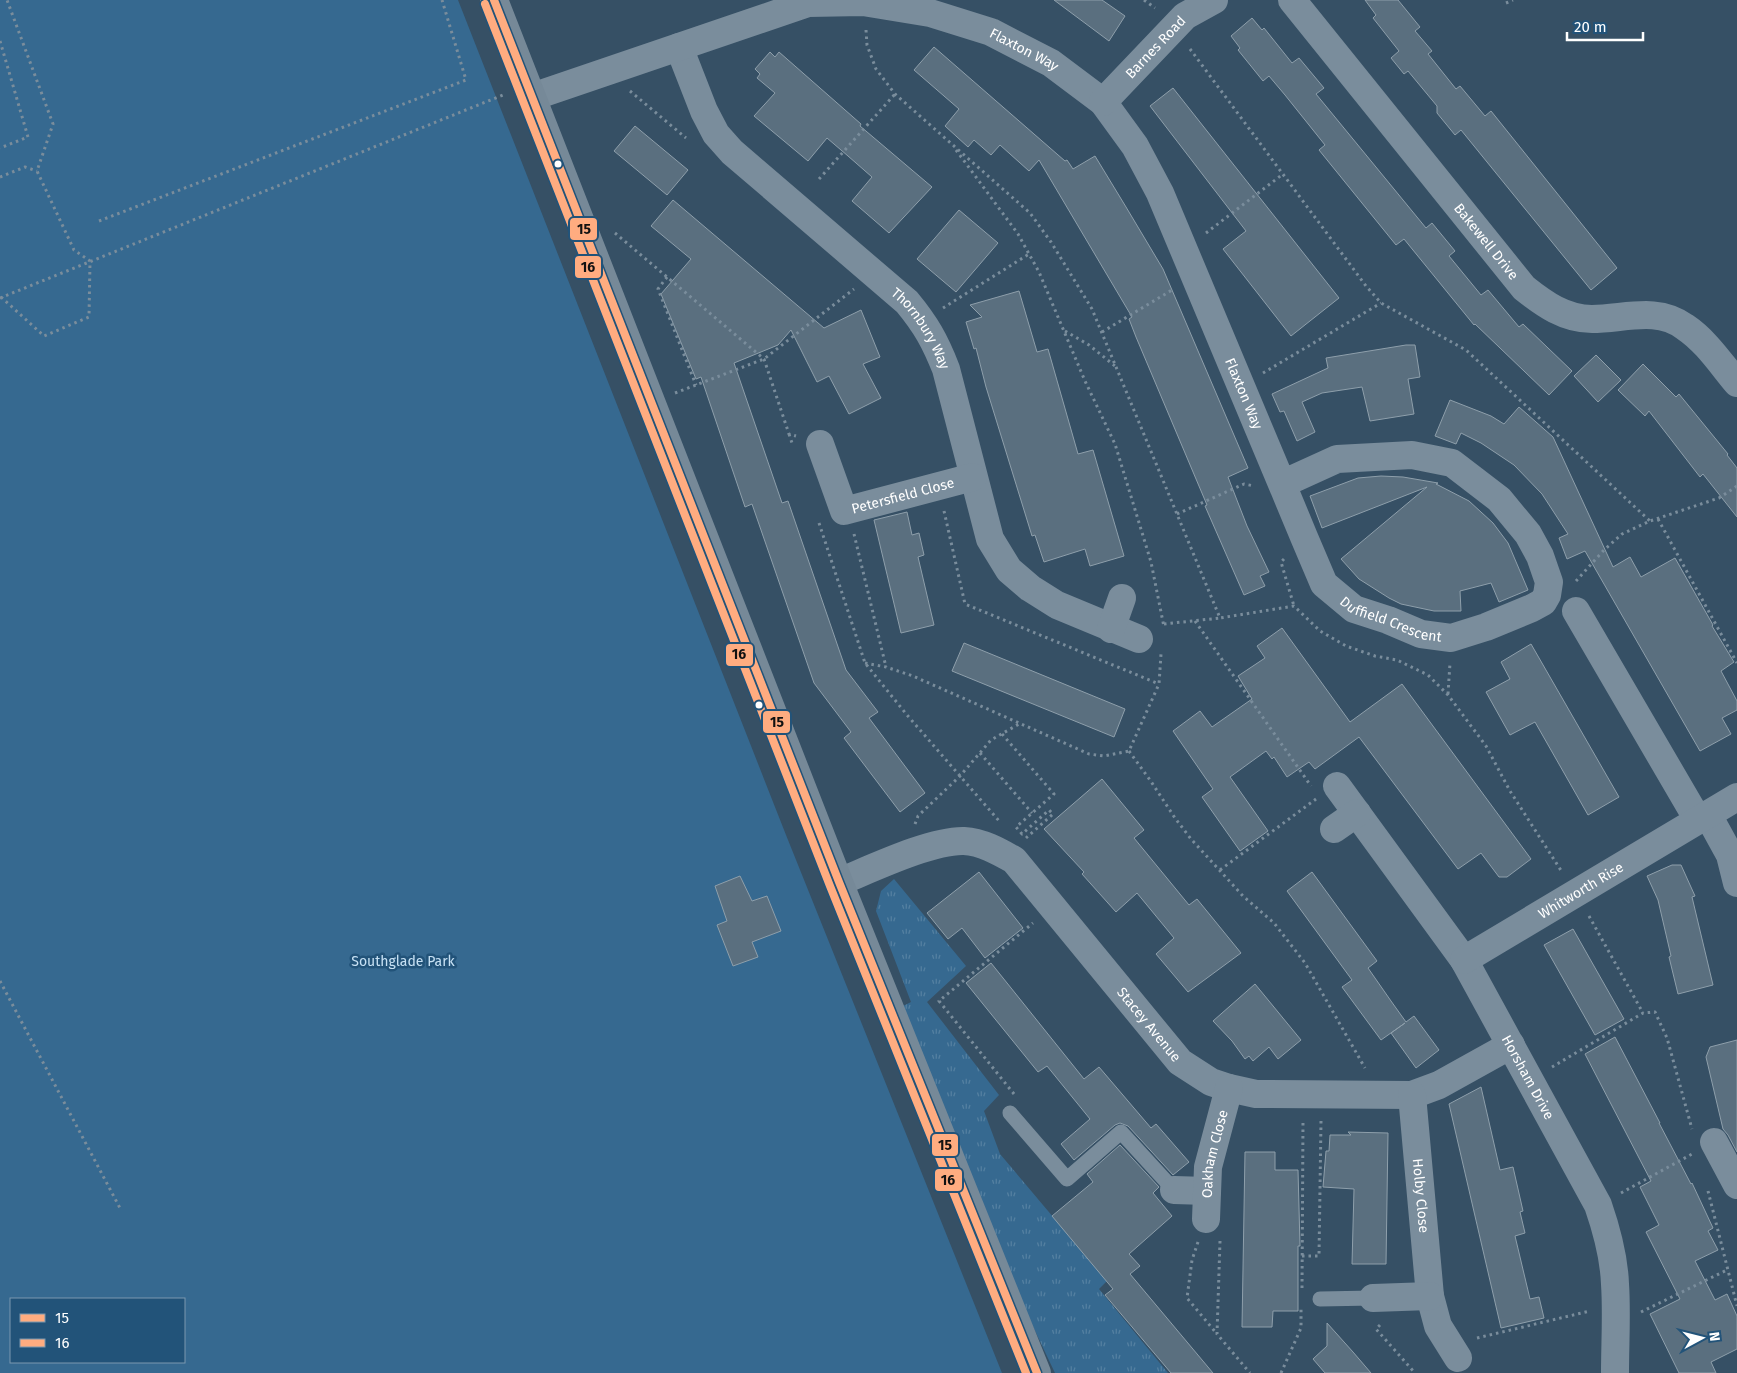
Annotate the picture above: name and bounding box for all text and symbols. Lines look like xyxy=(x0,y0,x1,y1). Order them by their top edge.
scale bar xyxy=(1567,10,1643,42)
street label: Barnes Road xyxy=(1122,12,1189,82)
text: 20 m xyxy=(1574,18,1607,36)
street label: Flaxton Way xyxy=(987,24,1063,75)
unlabelled marker xyxy=(553,159,563,169)
street label: Bakewell Drive xyxy=(1451,200,1522,283)
line badge: 15 xyxy=(569,217,598,241)
text: 15 xyxy=(577,221,591,238)
line badge: 16 xyxy=(574,255,602,279)
text: 16 xyxy=(581,259,595,276)
street label: Thornbury Way xyxy=(888,284,954,372)
street label: Flaxton Way xyxy=(1222,355,1267,432)
street label: Petersfield Close xyxy=(850,474,956,517)
street label: Duffield Crescent xyxy=(1337,593,1444,645)
line badge: 16 xyxy=(725,643,754,667)
text: 16 xyxy=(732,646,746,663)
unlabelled marker xyxy=(754,700,764,710)
line badge: 15 xyxy=(762,710,791,734)
text: 15 xyxy=(770,714,784,731)
street label: Whitworth Rise xyxy=(1535,858,1626,922)
park label: Southglade Park xyxy=(351,953,456,970)
street label: Stacey Avenue xyxy=(1114,984,1185,1065)
street label: Horsham Drive xyxy=(1498,1032,1558,1122)
street label: Oakham Close xyxy=(1198,1108,1231,1198)
line badge: 15 xyxy=(931,1133,959,1157)
text: 15 xyxy=(938,1137,952,1154)
street label: Holby Close xyxy=(1409,1158,1433,1234)
line badge: 16 xyxy=(934,1168,963,1192)
text: 16 xyxy=(941,1172,955,1189)
legend xyxy=(10,1298,185,1363)
text: 15 xyxy=(55,1309,69,1327)
north arrow xyxy=(1677,1313,1727,1363)
text: N xyxy=(1705,1331,1723,1342)
text: 16 xyxy=(55,1334,70,1352)

